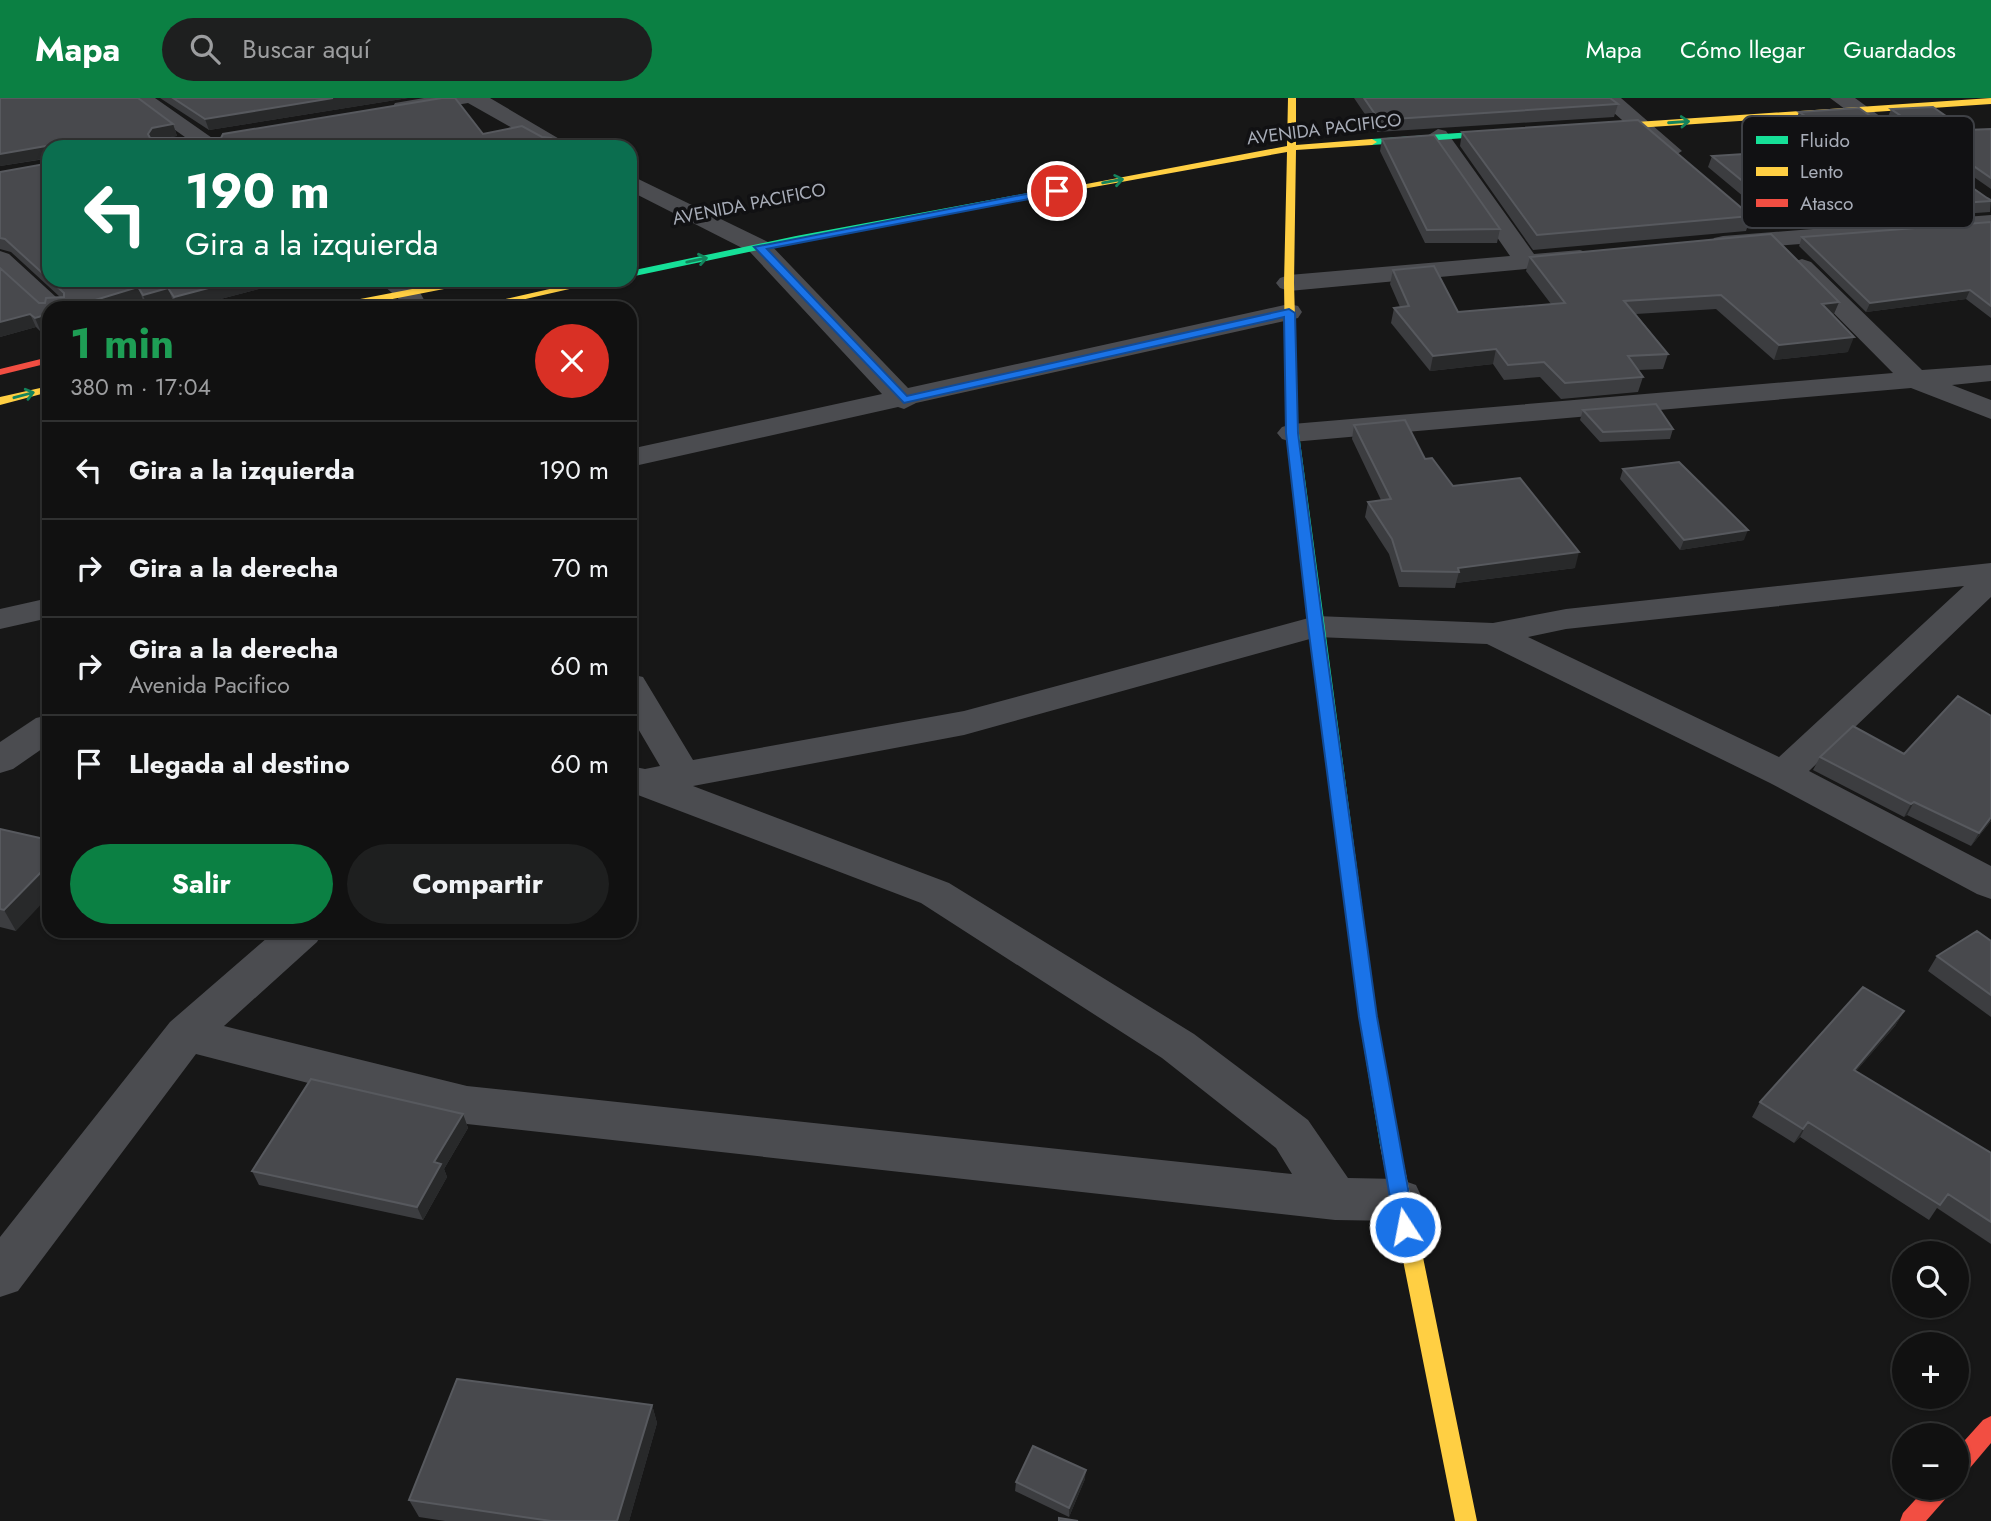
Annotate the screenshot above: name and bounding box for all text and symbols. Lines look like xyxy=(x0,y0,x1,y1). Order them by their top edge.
search box xyxy=(162,18,652,81)
text: Mapa xyxy=(35,26,120,73)
icon: search xyxy=(186,30,224,68)
text: Buscar aquí xyxy=(242,30,370,68)
text: Mapa xyxy=(1586,32,1642,67)
text: Cómo llegar xyxy=(1680,32,1805,67)
text: Guardados xyxy=(1843,32,1956,67)
street label: AVENIDA PACIFICO xyxy=(1245,107,1403,151)
one-way arrow xyxy=(1668,115,1690,128)
legend xyxy=(1742,116,1974,228)
text: Fluido xyxy=(1800,127,1850,154)
text: 190 m xyxy=(185,156,330,226)
text: Lento xyxy=(1800,158,1843,185)
pin xyxy=(1027,161,1087,221)
icon: left xyxy=(70,168,161,259)
icon: arrive xyxy=(1038,172,1076,210)
one-way arrow xyxy=(1101,174,1124,187)
street label: AVENIDA PACIFICO xyxy=(670,176,828,232)
text: Atasco xyxy=(1800,190,1853,217)
text: Gira a la izquierda xyxy=(185,221,438,267)
one-way arrow xyxy=(685,253,708,267)
text: 1 min xyxy=(70,313,174,374)
button: close xyxy=(535,324,609,398)
text: 380 m · 17:04 xyxy=(70,370,211,404)
one-way arrow xyxy=(13,388,35,401)
icon: left xyxy=(70,451,108,489)
text: Gira a la izquierda xyxy=(129,451,355,489)
text: 190 m xyxy=(539,451,609,489)
icon: right xyxy=(70,549,108,587)
text: Gira a la derecha xyxy=(129,549,338,587)
text: 70 m xyxy=(552,549,609,587)
text: Gira a la derecha xyxy=(129,630,338,668)
icon: right xyxy=(70,647,108,685)
text: 60 m xyxy=(550,647,609,685)
text: Avenida Pacifico xyxy=(129,668,290,702)
icon: arrive xyxy=(70,745,108,783)
text: Llegada al destino xyxy=(129,745,350,783)
text: 60 m xyxy=(550,745,609,783)
button: Salir xyxy=(70,844,333,924)
button: Compartir xyxy=(347,844,609,924)
position arrow xyxy=(1368,1190,1442,1264)
map controls xyxy=(1892,1241,1969,1500)
button: search xyxy=(1892,1241,1969,1318)
button: + xyxy=(1892,1332,1969,1409)
button: − xyxy=(1892,1423,1969,1500)

